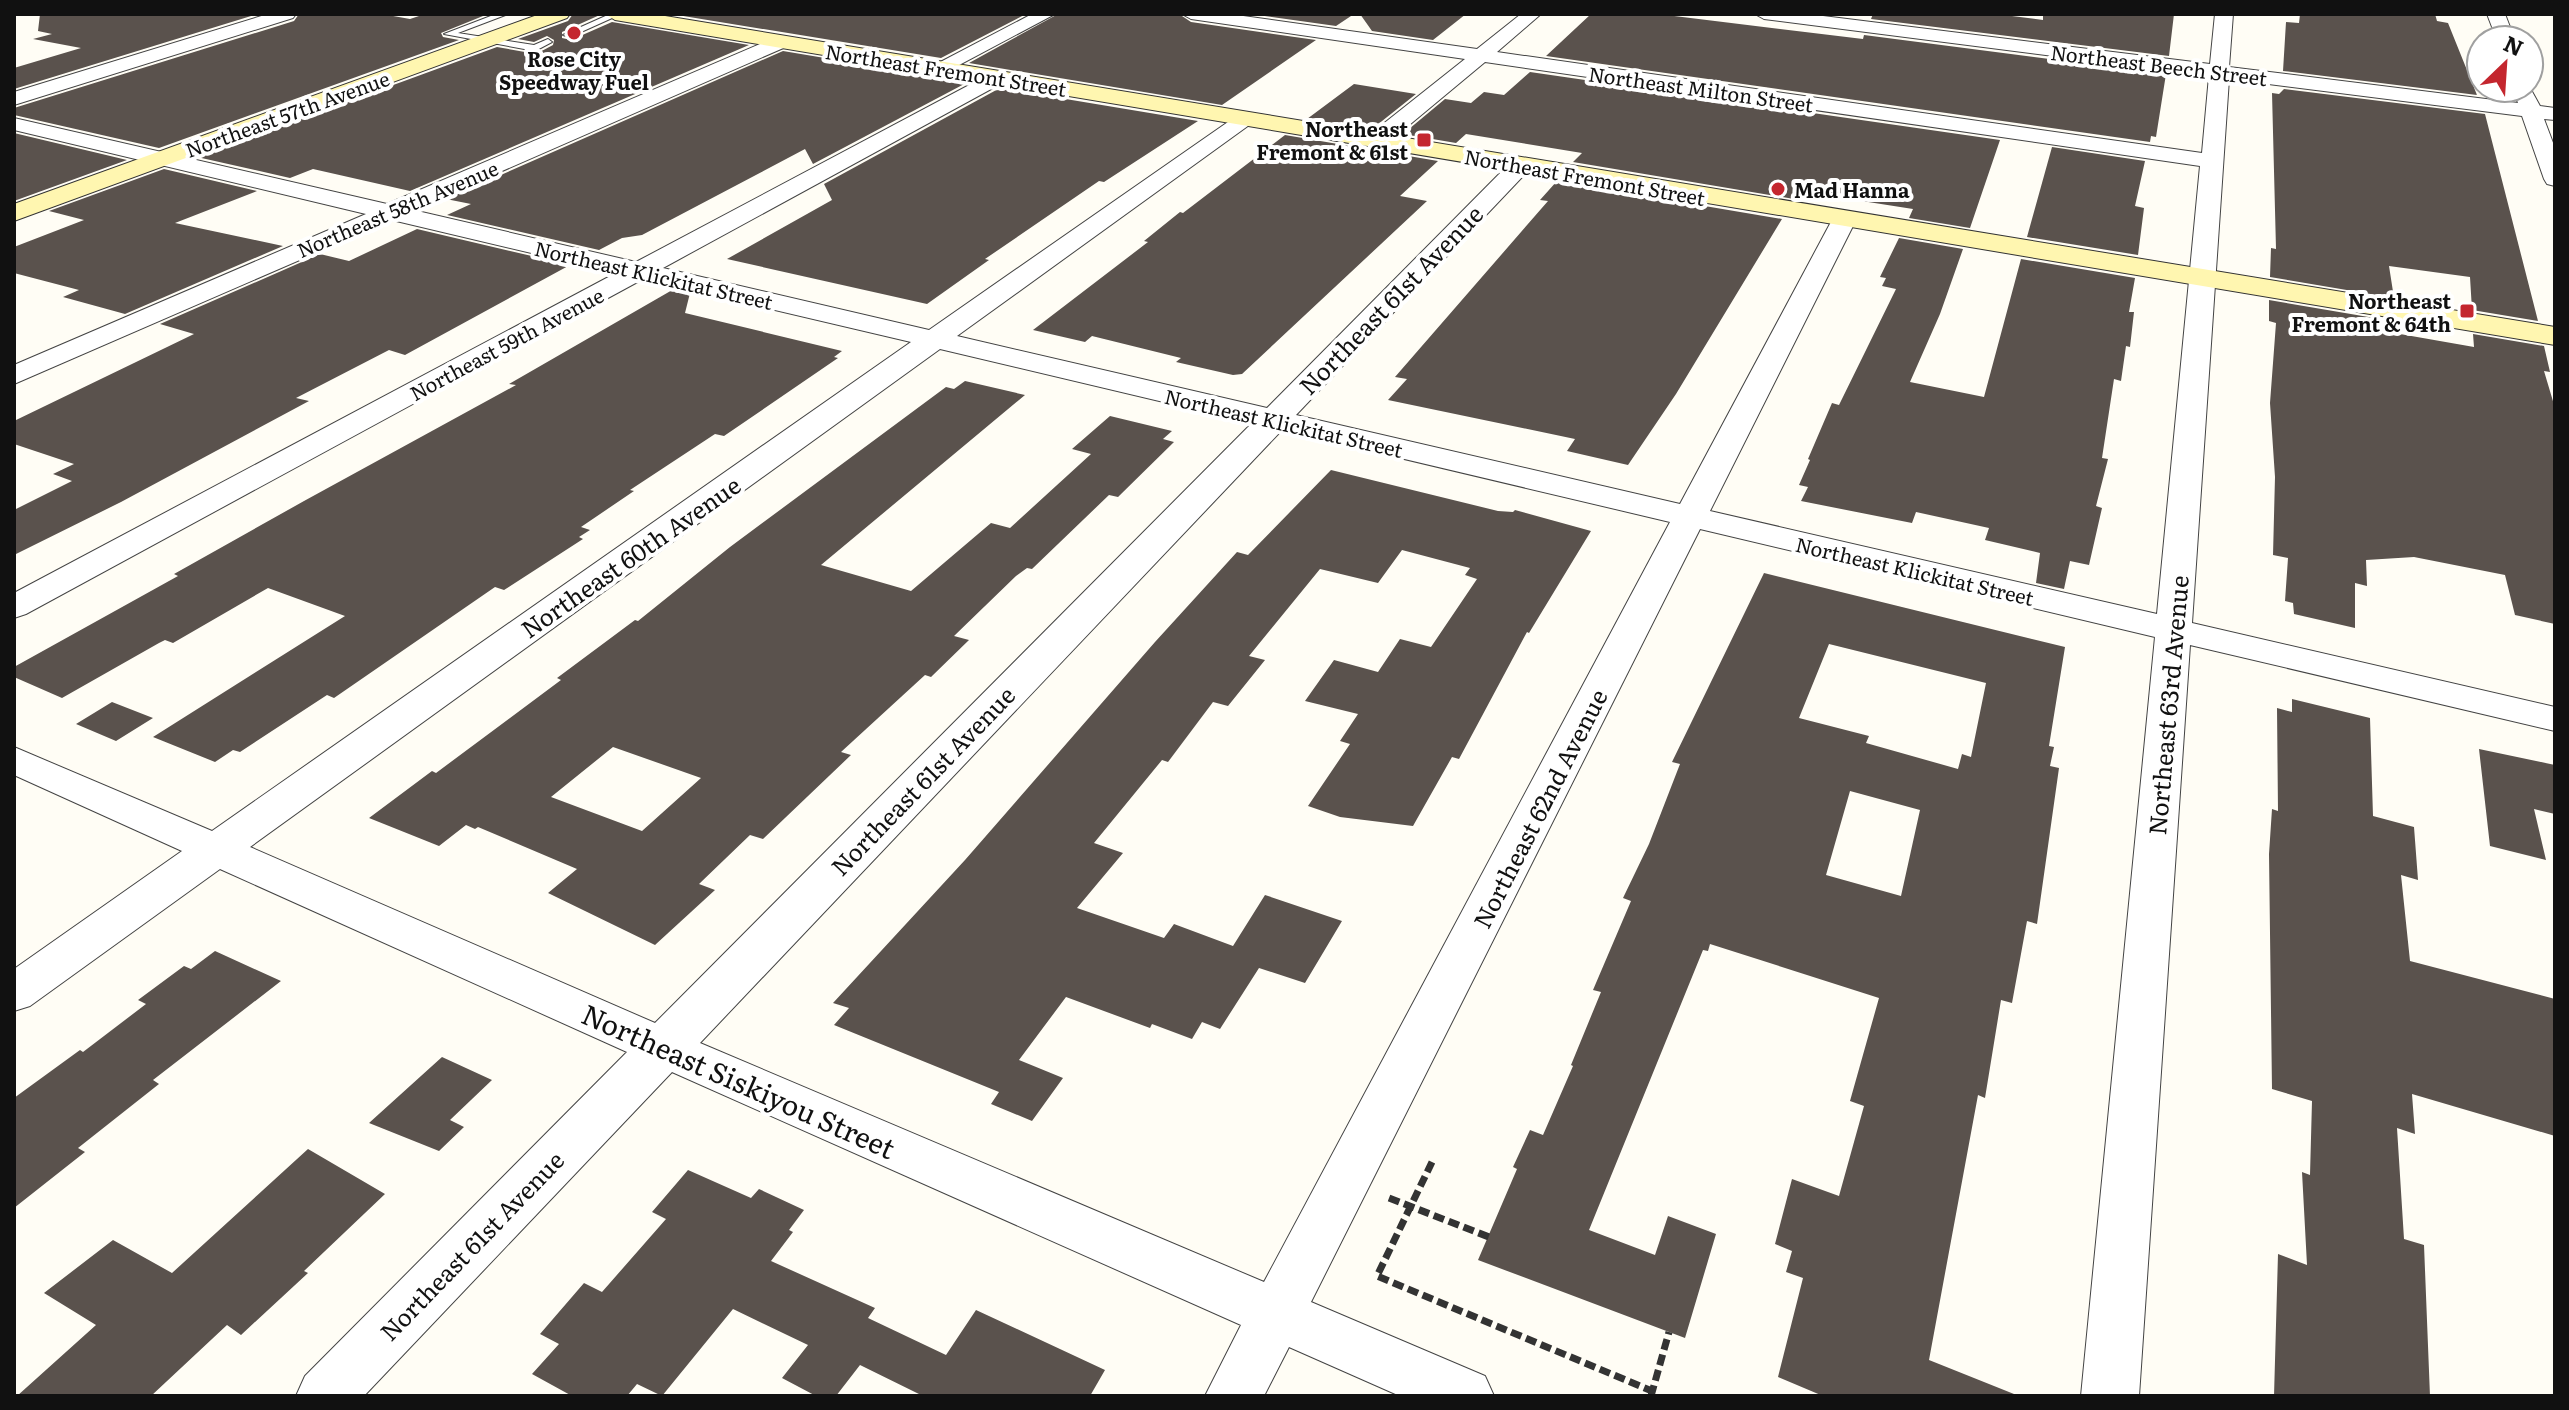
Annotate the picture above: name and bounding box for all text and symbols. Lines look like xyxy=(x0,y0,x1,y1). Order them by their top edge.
marker: Rose City Speedway Fuel xyxy=(565,24,583,42)
north arrow xyxy=(2465,24,2545,104)
text: N xyxy=(2499,26,2529,63)
street label: Northeast Fremont Street xyxy=(823,35,1069,103)
street label: Northeast Beech Street xyxy=(2049,36,2269,92)
place label: Rose City Speedway Fuel xyxy=(499,43,649,96)
street label: Northeast Milton Street xyxy=(1587,57,1815,119)
street label: Northeast 57th Avenue xyxy=(181,62,393,164)
place label: Northeast Fremont & 61st xyxy=(1256,113,1408,166)
marker: Northeast Fremont & 61st xyxy=(1415,131,1433,149)
street label: Northeast Fremont Street xyxy=(1462,140,1708,212)
street label: Northeast 58th Avenue xyxy=(292,152,502,264)
place label: Mad Hanna xyxy=(1794,174,1910,204)
marker: Mad Hanna xyxy=(1769,180,1787,198)
street label: Northeast 61st Avenue xyxy=(1290,196,1490,402)
street label: Northeast Klickitat Street xyxy=(532,232,776,316)
street label: Northeast 59th Avenue xyxy=(404,279,608,407)
place label: Northeast Fremont & 64th xyxy=(2291,285,2451,338)
marker: Northeast Fremont & 64th xyxy=(2458,302,2476,320)
street label: Northeast Klickitat Street xyxy=(1162,380,1406,464)
street label: Northeast 60th Avenue xyxy=(513,467,747,645)
street label: Northeast Klickitat Street xyxy=(1793,528,2037,612)
street label: Northeast 63rd Avenue xyxy=(2138,574,2196,836)
street label: Northeast 61st Avenue xyxy=(822,677,1022,883)
street label: Northeast 62nd Avenue xyxy=(1463,682,1615,934)
street label: Northeast Siskiyou Street xyxy=(576,992,903,1168)
street label: Northeast 61st Avenue xyxy=(371,1142,571,1348)

